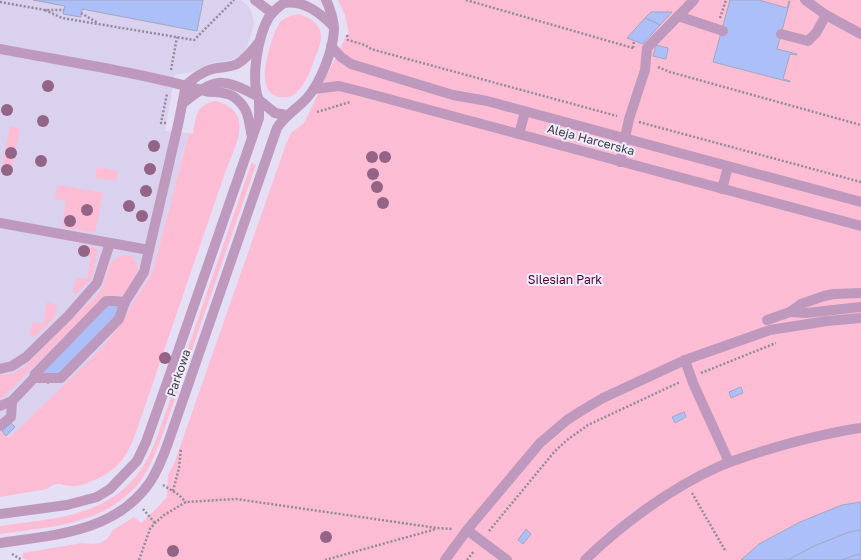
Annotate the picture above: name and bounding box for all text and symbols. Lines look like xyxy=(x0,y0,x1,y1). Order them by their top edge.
street label: Aleja Harcerska xyxy=(546,121,636,158)
park label: Silesian Park xyxy=(528,272,602,287)
street label: Parkowa xyxy=(163,347,194,398)

